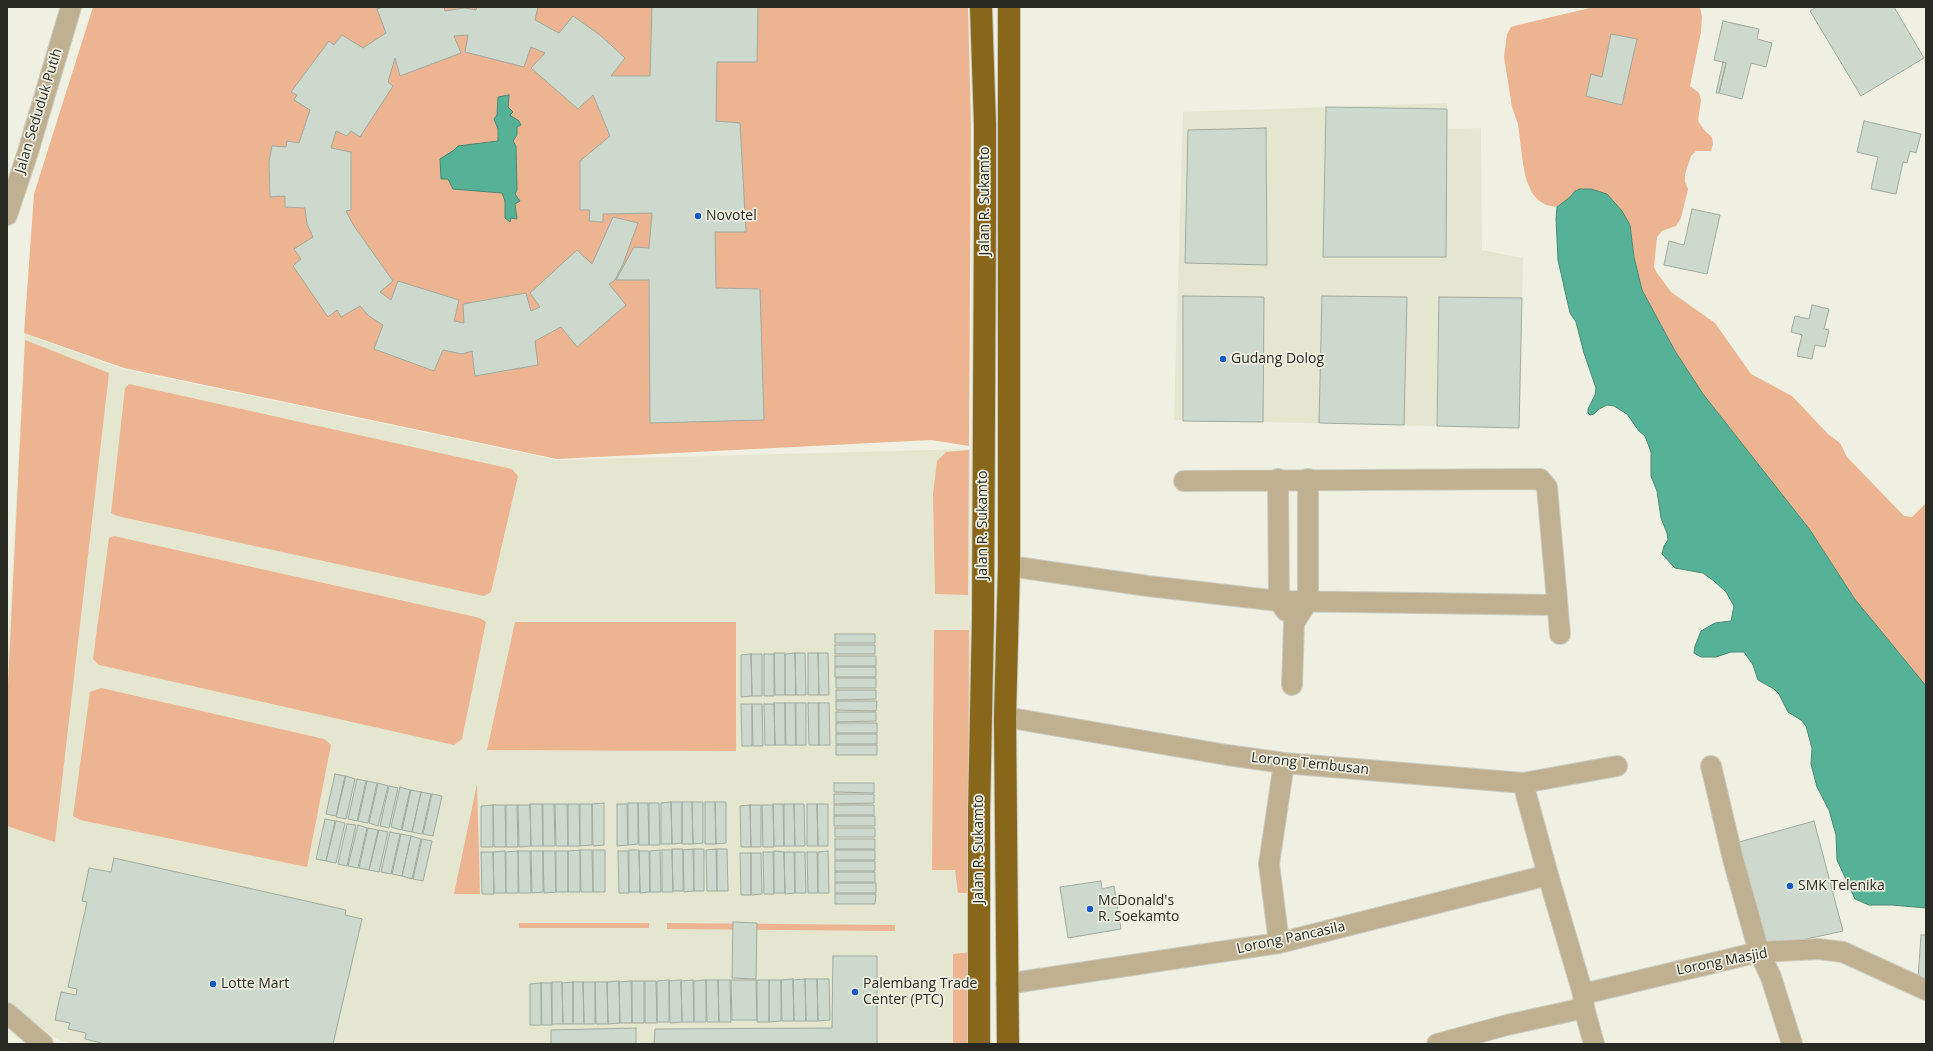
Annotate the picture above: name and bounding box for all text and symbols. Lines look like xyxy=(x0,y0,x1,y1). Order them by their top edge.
street label: Jalan Seduduk Putih xyxy=(12,46,66,176)
street label: Jalan R. Sukamto xyxy=(977,147,993,255)
place label: Novotel xyxy=(706,208,757,224)
marker: Novotel xyxy=(693,211,703,221)
place label: Gudang Dolog xyxy=(1231,351,1324,367)
marker: Gudang Dolog xyxy=(1218,354,1228,364)
street label: Jalan R. Sukamto xyxy=(975,471,991,579)
street label: Lorong Tembusan xyxy=(1250,749,1370,779)
street label: Jalan R. Sukamto xyxy=(971,795,987,903)
place label: SMK Telenika xyxy=(1798,878,1885,894)
marker: SMK Telenika xyxy=(1785,881,1795,891)
place label: McDonald's R. Soekamto xyxy=(1098,893,1179,926)
marker: McDonald's R. Soekamto xyxy=(1085,904,1095,914)
street label: Lorong Pancasila xyxy=(1235,918,1347,958)
street label: Lorong Masjid xyxy=(1675,945,1769,979)
place label: Lotte Mart xyxy=(221,976,289,992)
place label: Palembang Trade Center (PTC) xyxy=(863,976,977,1008)
marker: Lotte Mart xyxy=(208,979,218,989)
marker: Palembang Trade Center (PTC) xyxy=(850,987,860,997)

